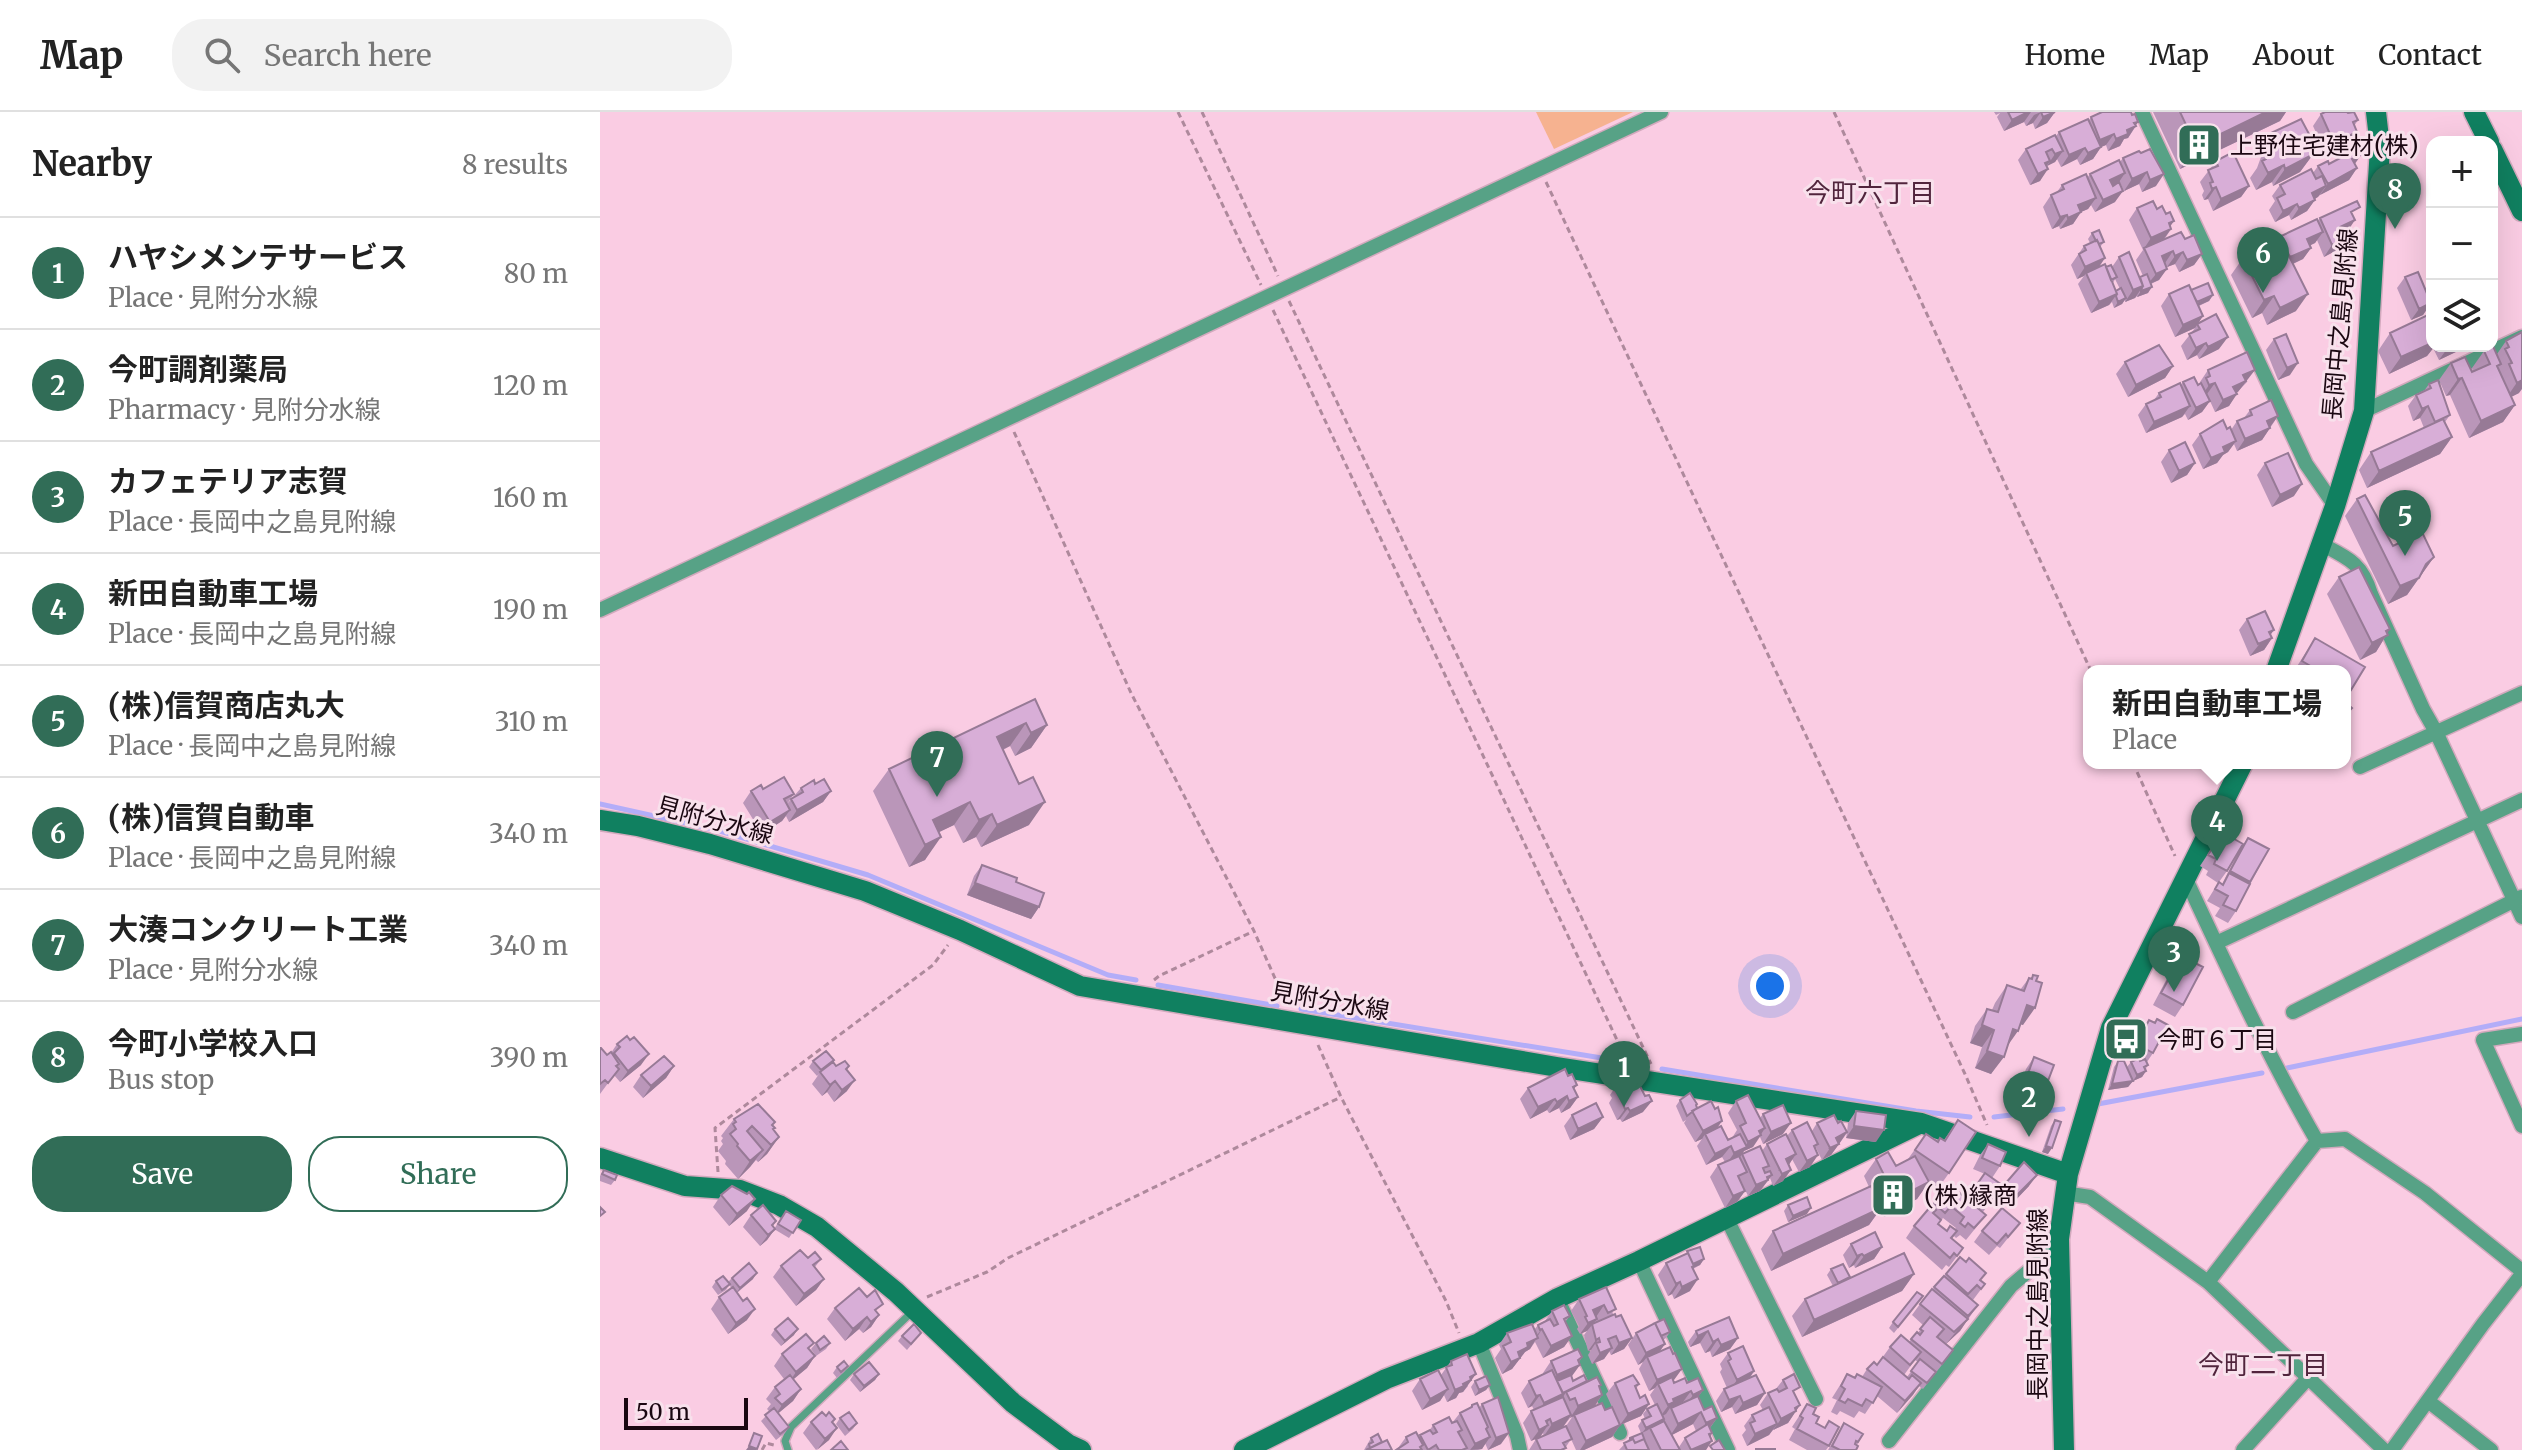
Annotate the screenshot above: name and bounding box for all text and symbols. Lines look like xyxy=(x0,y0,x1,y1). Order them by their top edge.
search box xyxy=(172,19,732,91)
text: Map xyxy=(40,32,124,79)
icon: search xyxy=(200,33,244,77)
text: Search here xyxy=(264,36,432,74)
text: Home xyxy=(2024,37,2105,73)
text: Map xyxy=(2149,37,2209,73)
text: About xyxy=(2253,37,2334,73)
text: Contact xyxy=(2378,37,2482,73)
building icon: 上野住宅建材(株) xyxy=(2175,121,2223,169)
place label: 上野住宅建材(株) xyxy=(2230,130,2419,161)
map controls xyxy=(2426,136,2498,352)
button: + xyxy=(2426,136,2498,208)
text: Nearby xyxy=(32,143,152,185)
text: 8 results xyxy=(462,148,568,181)
pin: 8 xyxy=(2369,163,2421,229)
district label: 今町六丁目 xyxy=(1805,176,1935,209)
button: − xyxy=(2426,208,2498,280)
pin: 6 xyxy=(2237,227,2289,293)
street label: 長岡中之島見附線 xyxy=(2316,227,2364,421)
text: ハヤシメンテサービス xyxy=(108,238,408,276)
text: 1 xyxy=(52,257,64,290)
text: 80 m xyxy=(504,257,568,290)
button: layers xyxy=(2426,280,2498,352)
text: Place · 見附分水線 xyxy=(108,281,318,314)
text: 今町調剤薬局 xyxy=(108,350,288,388)
text: 2 xyxy=(50,369,66,402)
text: 120 m xyxy=(493,369,568,402)
text: Pharmacy · 見附分水線 xyxy=(108,393,381,426)
text: カフェテリア志賀 xyxy=(108,462,348,500)
text: 3 xyxy=(51,481,65,514)
text: 160 m xyxy=(493,481,568,514)
pin: 5 xyxy=(2379,490,2431,556)
text: Place · 長岡中之島見附線 xyxy=(108,505,396,538)
text: 新田自動車工場 xyxy=(108,574,318,612)
text: 4 xyxy=(50,593,66,626)
text: 190 m xyxy=(493,593,568,626)
text: Place · 長岡中之島見附線 xyxy=(108,617,396,650)
popup xyxy=(2083,665,2351,769)
text: 新田自動車工場 xyxy=(2112,684,2322,722)
text: (株)信賀商店丸大 xyxy=(108,686,345,724)
text: 5 xyxy=(50,705,66,738)
text: 310 m xyxy=(495,705,568,738)
text: Place xyxy=(2112,723,2177,756)
text: Place · 長岡中之島見附線 xyxy=(108,729,396,762)
pin: 7 xyxy=(911,731,963,797)
street label: 見附分水線 xyxy=(653,789,777,851)
pin: 4 xyxy=(2191,795,2243,861)
text: (株)信賀自動車 xyxy=(108,798,315,836)
text: 6 xyxy=(50,817,66,850)
text: 340 m xyxy=(489,817,568,850)
text: Place · 長岡中之島見附線 xyxy=(108,841,396,874)
text: 大湊コンクリート工業 xyxy=(108,910,408,948)
pin: 3 xyxy=(2148,926,2200,992)
text: 7 xyxy=(50,929,66,962)
text: 340 m xyxy=(489,929,568,962)
text: Place · 見附分水線 xyxy=(108,953,318,986)
your location xyxy=(1750,966,1790,1006)
street label: 見附分水線 xyxy=(1268,975,1392,1027)
bus stop icon: 今町６丁目 xyxy=(2102,1015,2150,1063)
text: 今町小学校入口 xyxy=(108,1024,318,1062)
place label: 今町６丁目 xyxy=(2157,1024,2277,1055)
text: 8 xyxy=(50,1041,66,1074)
text: 390 m xyxy=(489,1041,568,1074)
pin: 1 xyxy=(1598,1041,1650,1107)
text: Bus stop xyxy=(108,1063,214,1096)
pin: 2 xyxy=(2003,1071,2055,1137)
button: Save xyxy=(32,1136,292,1212)
button: Share xyxy=(308,1136,568,1212)
building icon: (株)縁商 xyxy=(1869,1171,1917,1219)
place label: (株)縁商 xyxy=(1924,1180,2017,1211)
street label: 長岡中之島見附線 xyxy=(2022,1208,2053,1400)
district label: 今町二丁目 xyxy=(2198,1348,2328,1381)
scale bar xyxy=(624,1394,748,1430)
text: 50 m xyxy=(636,1398,690,1426)

